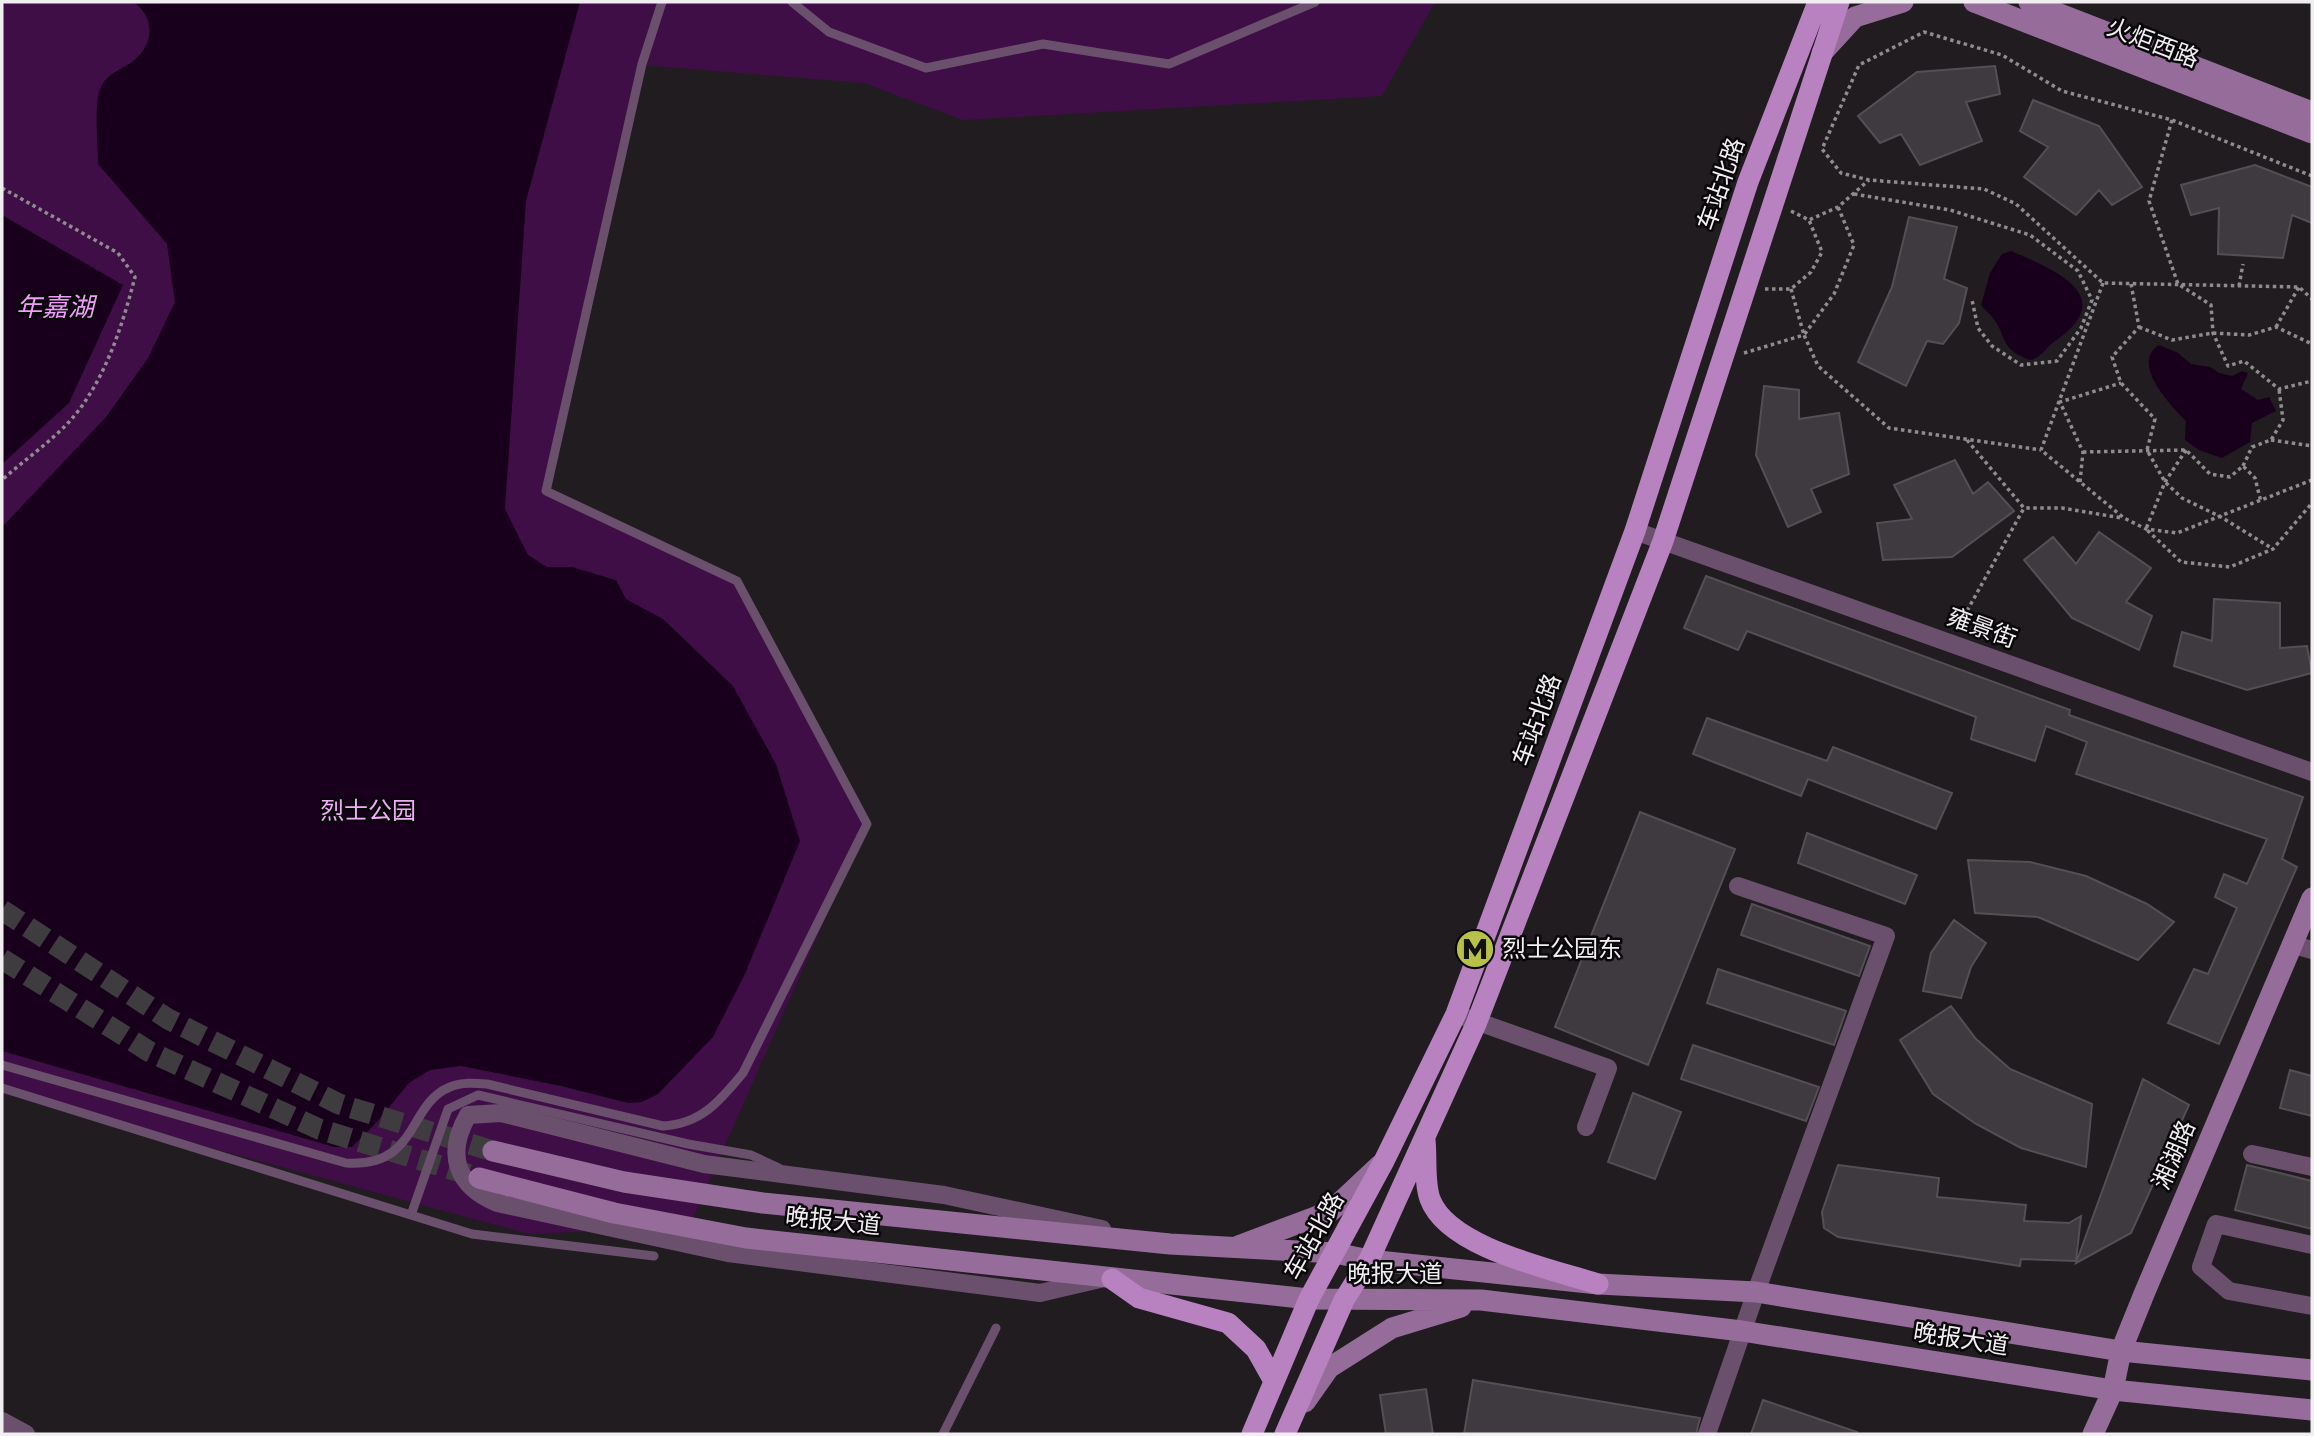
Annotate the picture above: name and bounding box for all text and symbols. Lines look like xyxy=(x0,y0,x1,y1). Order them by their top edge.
street label: 火炬西路 xyxy=(2102,8,2205,76)
street label: 车站北路 xyxy=(1687,132,1753,235)
water label: 年嘉湖 xyxy=(16,287,98,326)
street label: 雍景街 xyxy=(1942,598,2022,656)
street label: 车站北路 xyxy=(1503,668,1569,771)
park label: 烈士公园 xyxy=(320,792,416,828)
metro station icon: 烈士公园东 xyxy=(1454,928,1496,970)
place label: 烈士公园东 xyxy=(1502,930,1622,966)
street label: 湘湖路 xyxy=(2142,1114,2204,1195)
street label: 车站北路 xyxy=(1274,1185,1352,1286)
street label: 晚报大道 xyxy=(783,1197,883,1243)
street label: 晚报大道 xyxy=(1347,1255,1443,1291)
street label: 晚报大道 xyxy=(1911,1313,2011,1363)

